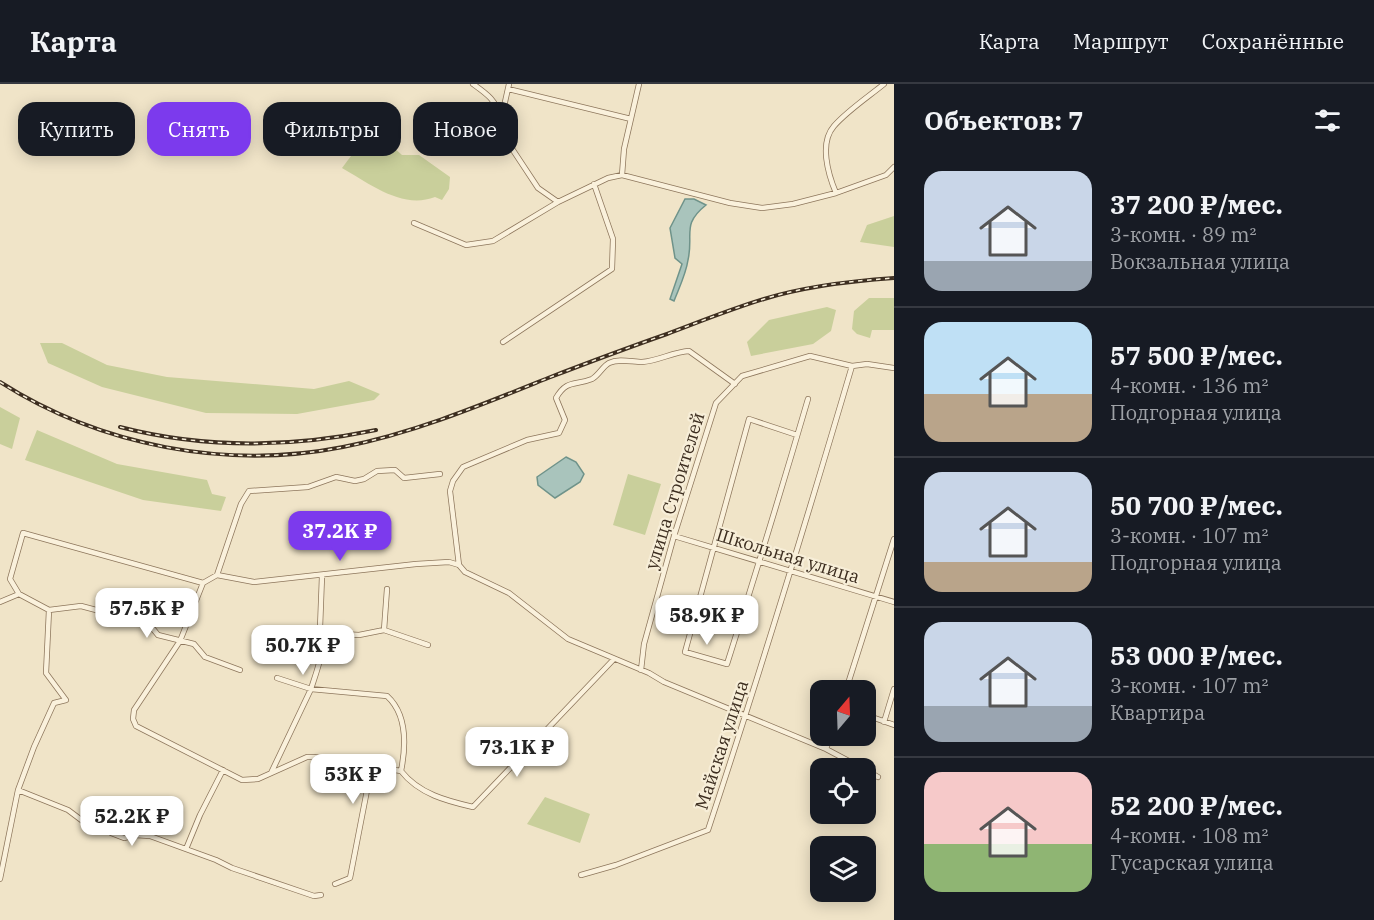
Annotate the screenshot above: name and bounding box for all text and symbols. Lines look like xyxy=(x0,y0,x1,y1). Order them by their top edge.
text: Карта xyxy=(30,23,117,60)
text: Карта xyxy=(979,27,1040,55)
text: Маршрут xyxy=(1073,27,1169,55)
text: Сохранённые xyxy=(1202,27,1344,55)
chip: Купить xyxy=(18,102,135,156)
chip: Снять xyxy=(147,102,251,156)
chip: Фильтры xyxy=(263,102,401,156)
chip: Новое xyxy=(413,102,518,156)
text: Объектов: 7 xyxy=(924,103,1084,137)
icon: filters xyxy=(1311,104,1344,137)
text: 37 200 ₽/мес. xyxy=(1110,187,1283,221)
icon: home xyxy=(972,195,1044,267)
text: 3-комн. · 89 m² xyxy=(1110,221,1257,248)
text: Вокзальная улица xyxy=(1110,248,1290,275)
text: 57 500 ₽/мес. xyxy=(1110,338,1283,372)
icon: home xyxy=(972,346,1044,418)
text: 4-комн. · 136 m² xyxy=(1110,372,1269,399)
text: Подгорная улица xyxy=(1110,399,1282,426)
street label: улица Строителей xyxy=(640,409,709,572)
text: 50 700 ₽/мес. xyxy=(1110,488,1283,522)
icon: home xyxy=(972,496,1044,568)
pin: 37.2K ₽ xyxy=(285,511,395,562)
text: 37.2K ₽ xyxy=(302,517,378,544)
text: 3-комн. · 107 m² xyxy=(1110,522,1269,549)
street label: Школьная улица xyxy=(714,523,863,588)
text: Подгорная улица xyxy=(1110,549,1282,576)
pin: 57.5K ₽ xyxy=(92,588,202,639)
text: 57.5K ₽ xyxy=(109,594,185,621)
pin: 58.9K ₽ xyxy=(652,595,762,646)
text: 58.9K ₽ xyxy=(669,601,745,628)
pin: 50.7K ₽ xyxy=(248,625,358,676)
text: 50.7K ₽ xyxy=(265,631,341,658)
text: 53 000 ₽/мес. xyxy=(1110,638,1283,672)
icon: home xyxy=(972,646,1044,718)
text: 3-комн. · 107 m² xyxy=(1110,672,1269,699)
street label: Майская улица xyxy=(690,677,753,813)
north arrow xyxy=(810,680,876,746)
map controls xyxy=(810,680,876,902)
text: Квартира xyxy=(1110,699,1205,726)
pin: 73.1K ₽ xyxy=(462,727,572,778)
text: 73.1K ₽ xyxy=(479,733,555,760)
pin: 53K ₽ xyxy=(311,754,395,805)
button: locate xyxy=(810,758,876,824)
text: 53K ₽ xyxy=(324,760,382,787)
text: 52 200 ₽/мес. xyxy=(1110,788,1283,822)
pin: 52.2K ₽ xyxy=(77,796,187,847)
icon: home xyxy=(972,796,1044,868)
text: 52.2K ₽ xyxy=(94,802,170,829)
text: 4-комн. · 108 m² xyxy=(1110,822,1269,849)
button: layers xyxy=(810,836,876,902)
text: Гусарская улица xyxy=(1110,849,1274,876)

